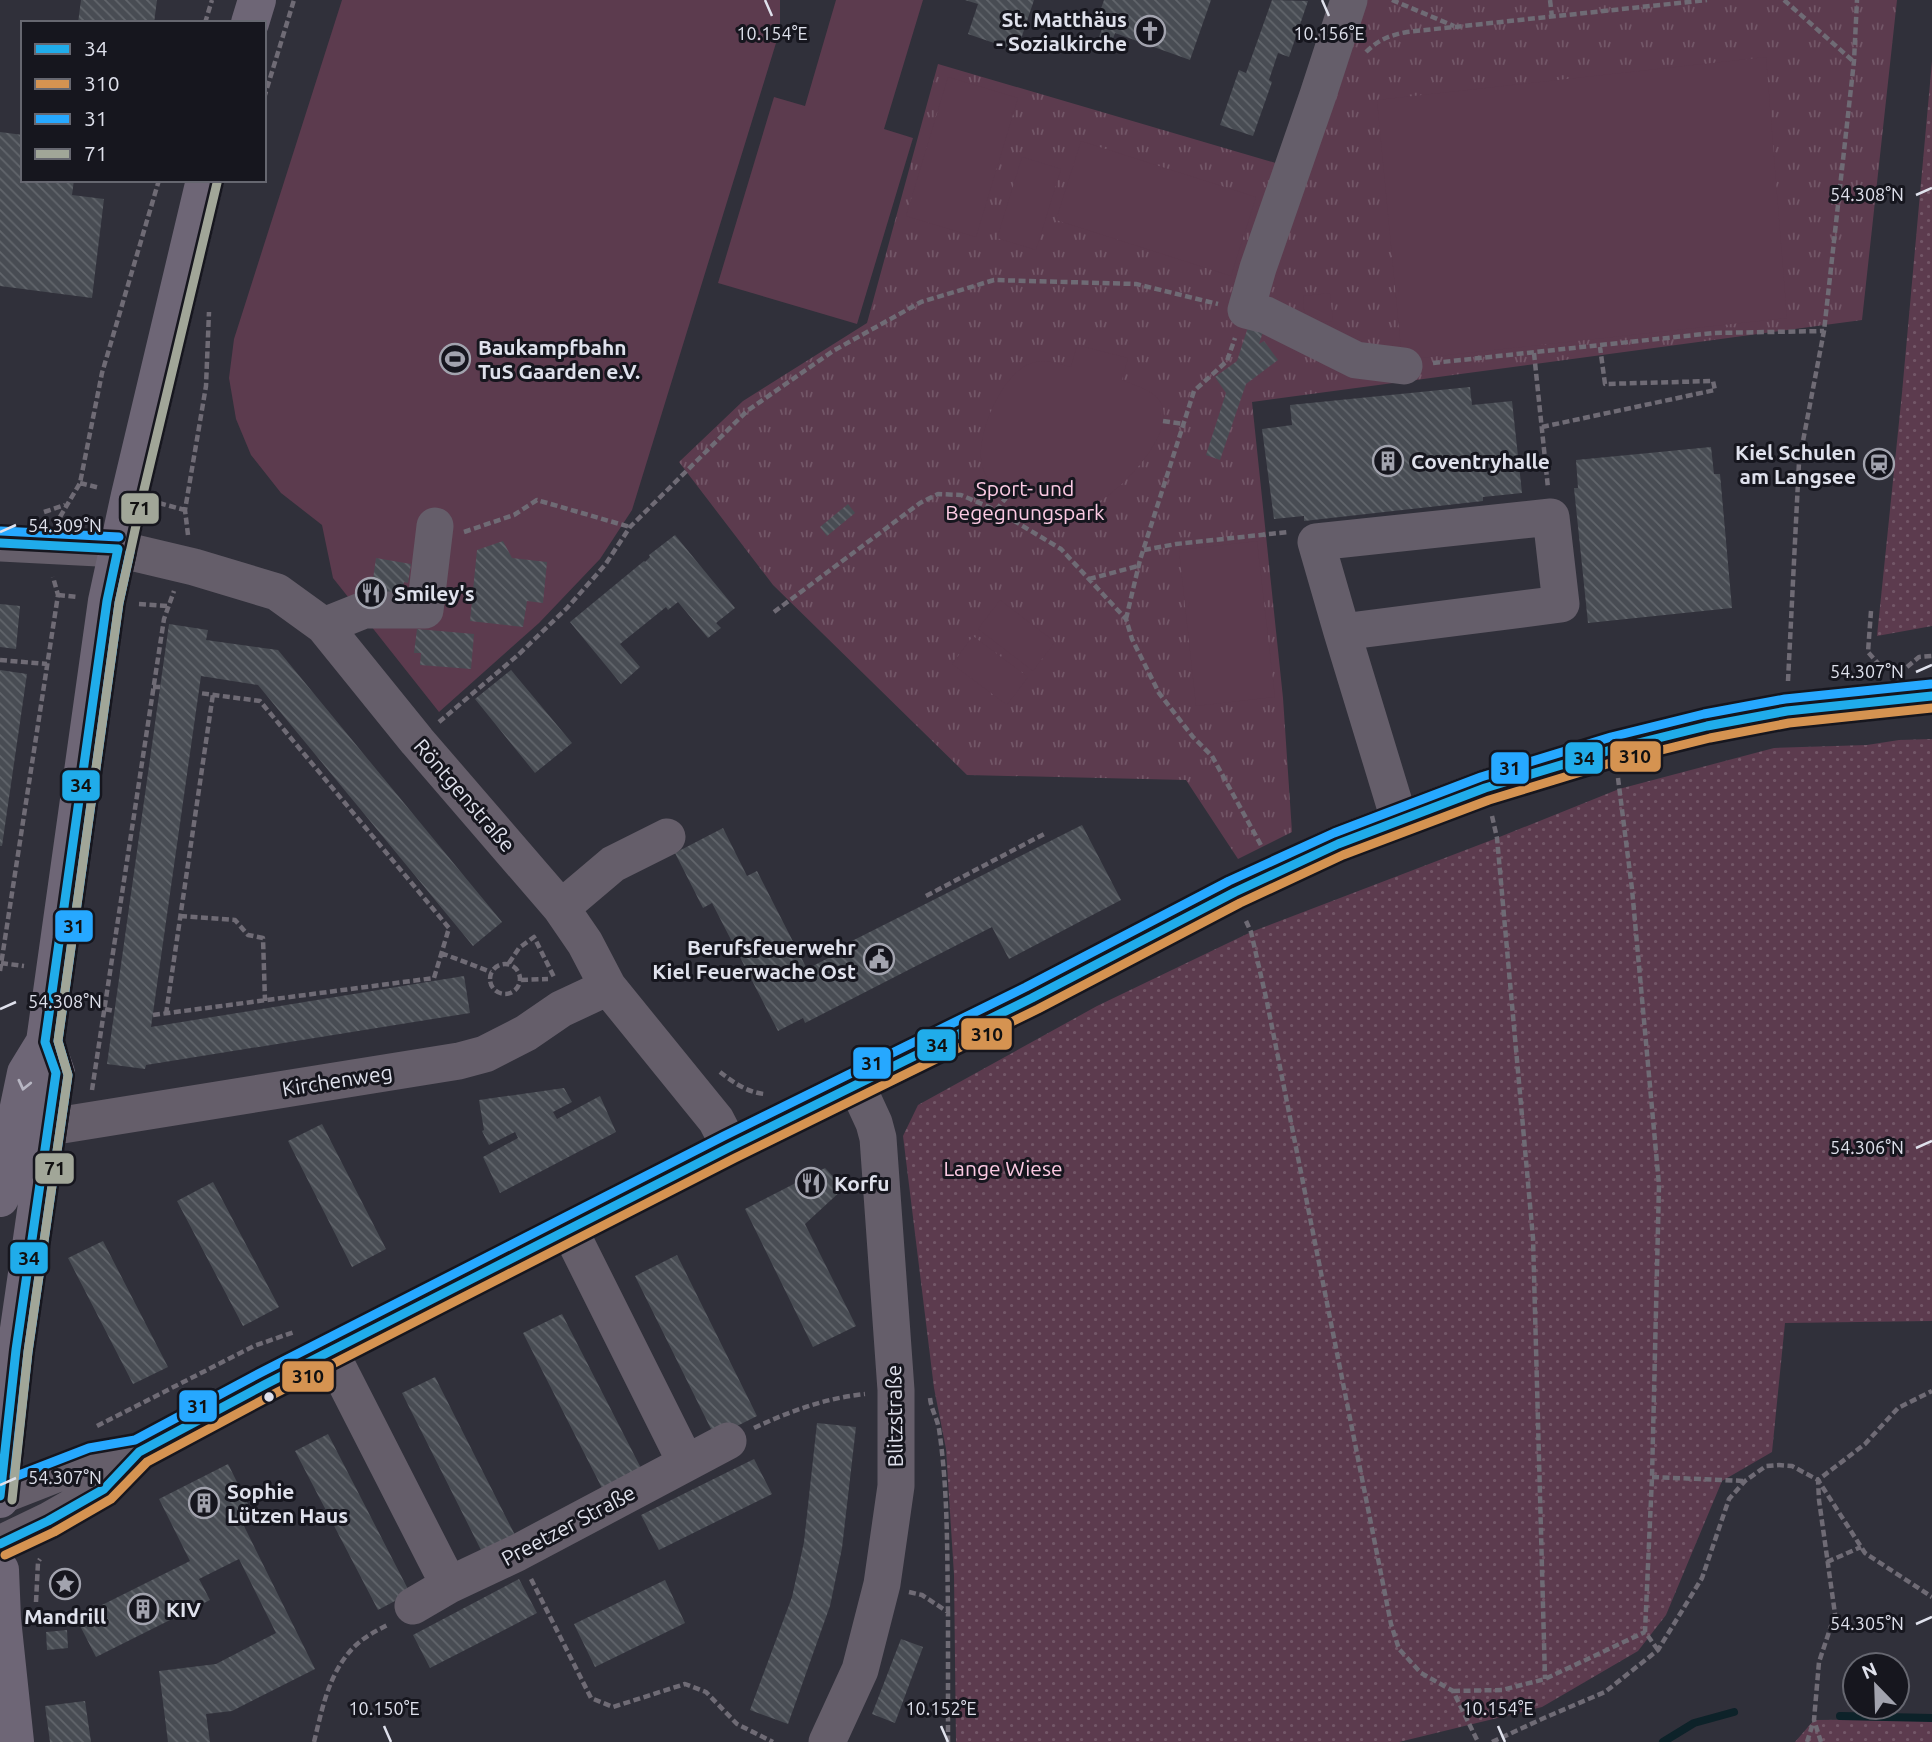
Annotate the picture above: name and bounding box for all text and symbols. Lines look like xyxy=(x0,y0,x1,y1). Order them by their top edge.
place label: St. Matthäus - Sozialkirche xyxy=(996,7,1127,55)
church icon: St. Matthäus - Sozialkirche xyxy=(1133,14,1167,48)
legend xyxy=(21,21,266,182)
text: 10.154°E xyxy=(736,23,808,43)
text: 10.156°E xyxy=(1293,23,1365,43)
text: 34 xyxy=(84,36,108,60)
text: 310 xyxy=(84,71,120,95)
text: 31 xyxy=(84,106,108,130)
text: 71 xyxy=(84,141,108,165)
text: 54.308°N xyxy=(1830,184,1904,204)
place label: Baukampfbahn TuS Gaarden e.V. xyxy=(478,335,640,383)
sports icon: Baukampfbahn TuS Gaarden e.V. xyxy=(438,342,472,376)
place label: Kiel Schulen am Langsee xyxy=(1735,440,1856,488)
building icon: Coventryhalle xyxy=(1371,444,1405,478)
station icon: Kiel Schulen am Langsee xyxy=(1862,447,1896,481)
place label: Coventryhalle xyxy=(1411,449,1550,473)
park label: Sport- und Begegnungspark xyxy=(945,476,1105,524)
line badge: 71 xyxy=(120,492,160,525)
text: 71 xyxy=(129,497,151,519)
text: 54.309°N xyxy=(28,515,102,535)
restaurant icon: Smiley's xyxy=(354,576,388,610)
place label: Smiley's xyxy=(394,581,475,605)
text: 54.307°N xyxy=(1830,661,1904,681)
street label: Röntgenstraße xyxy=(410,734,520,856)
line badge: 310 xyxy=(1609,740,1662,773)
line badge: 34 xyxy=(1564,741,1604,775)
text: 310 xyxy=(1619,745,1651,767)
text: 34 xyxy=(1573,747,1595,769)
line badge: 31 xyxy=(1490,751,1530,785)
text: 31 xyxy=(1499,757,1521,779)
line badge: 34 xyxy=(61,769,101,802)
text: 34 xyxy=(70,774,92,796)
line badge: 31 xyxy=(54,909,94,943)
text: 31 xyxy=(63,915,85,937)
place label: Berufsfeuerwehr Kiel Feuerwache Ost xyxy=(652,935,856,983)
public building icon: Berufsfeuerwehr Kiel Feuerwache Ost xyxy=(862,942,896,976)
text: 54.308°N xyxy=(28,991,102,1011)
line badge: 310 xyxy=(960,1017,1013,1051)
text: 310 xyxy=(971,1023,1003,1045)
line badge: 34 xyxy=(916,1028,957,1062)
text: 34 xyxy=(926,1034,948,1056)
line badge: 31 xyxy=(852,1046,892,1080)
text: 31 xyxy=(861,1052,883,1074)
street label: Kirchenweg xyxy=(280,1059,394,1101)
one-way arrow xyxy=(17,1079,32,1091)
text: 54.306°N xyxy=(1830,1137,1904,1157)
line badge: 71 xyxy=(34,1152,75,1185)
park label: Lange Wiese xyxy=(943,1156,1063,1180)
text: 71 xyxy=(44,1157,66,1179)
restaurant icon: Korfu xyxy=(794,1166,828,1200)
place label: Korfu xyxy=(834,1171,889,1195)
line badge: 34 xyxy=(9,1241,49,1275)
text: 34 xyxy=(18,1247,40,1269)
line badge: 310 xyxy=(281,1360,335,1393)
text: 310 xyxy=(292,1365,324,1387)
street label: Blitzstraße xyxy=(881,1365,907,1467)
line badge: 31 xyxy=(178,1389,218,1423)
unlabelled marker xyxy=(262,1390,276,1404)
text: 31 xyxy=(187,1395,209,1417)
text: 54.307°N xyxy=(28,1467,102,1487)
place label: Sophie Lützen Haus xyxy=(227,1479,348,1527)
street label: Preetzer Straße xyxy=(497,1480,639,1570)
building icon: Sophie Lützen Haus xyxy=(187,1486,221,1520)
place icon: Mandrill xyxy=(48,1567,82,1601)
building icon: KIV xyxy=(126,1592,160,1626)
place label: KIV xyxy=(166,1597,201,1621)
place label: Mandrill xyxy=(24,1604,106,1628)
text: 54.305°N xyxy=(1830,1613,1904,1633)
north arrow xyxy=(1841,1651,1911,1721)
text: N xyxy=(1859,1657,1880,1683)
text: 10.150°E xyxy=(348,1698,420,1718)
text: 10.152°E xyxy=(905,1698,977,1718)
text: 10.154°E xyxy=(1462,1698,1534,1718)

